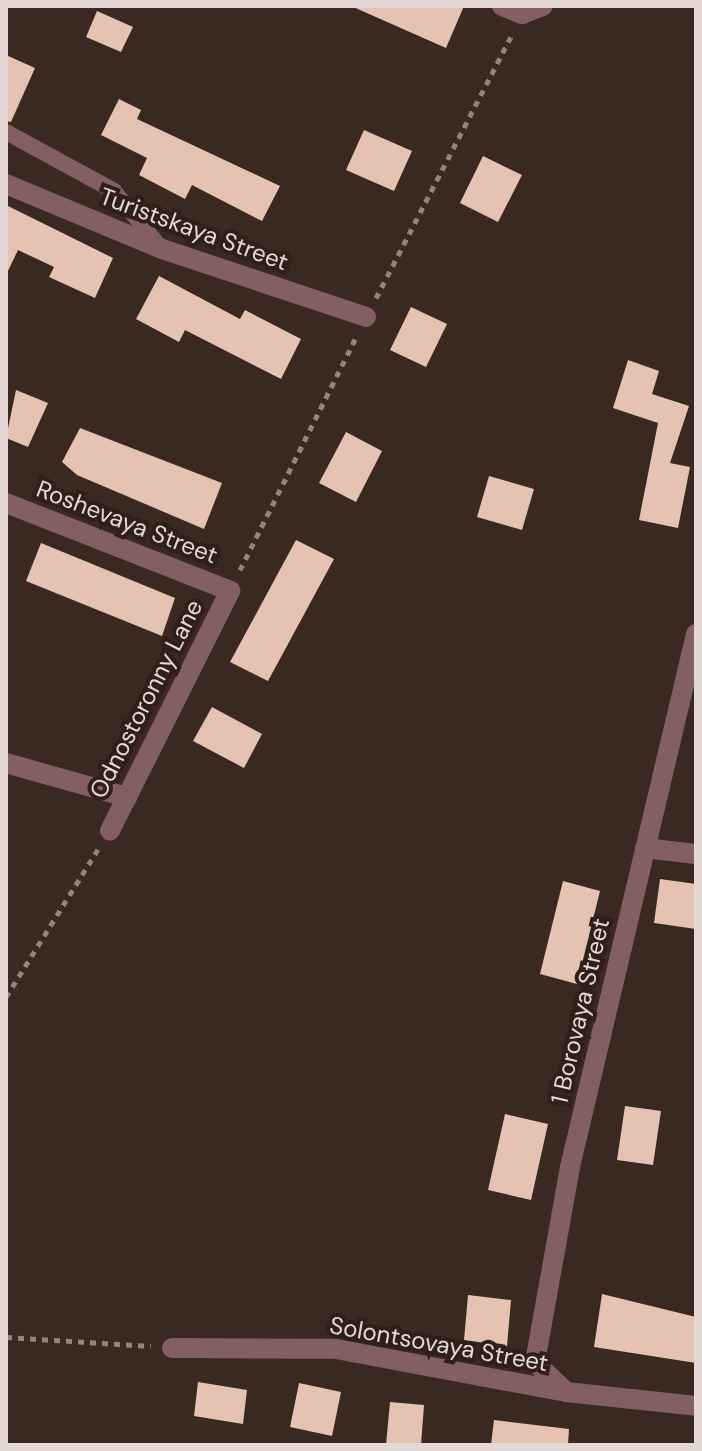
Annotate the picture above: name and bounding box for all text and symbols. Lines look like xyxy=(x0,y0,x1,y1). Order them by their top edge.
street label: Turistskaya Street xyxy=(96,182,292,276)
street label: Roshevaya Street xyxy=(32,474,222,570)
street label: Odnostoronny Lane xyxy=(83,595,209,803)
street label: 1 Borovaya Street xyxy=(545,915,615,1107)
street label: Solontsovaya Street xyxy=(327,1311,551,1377)

